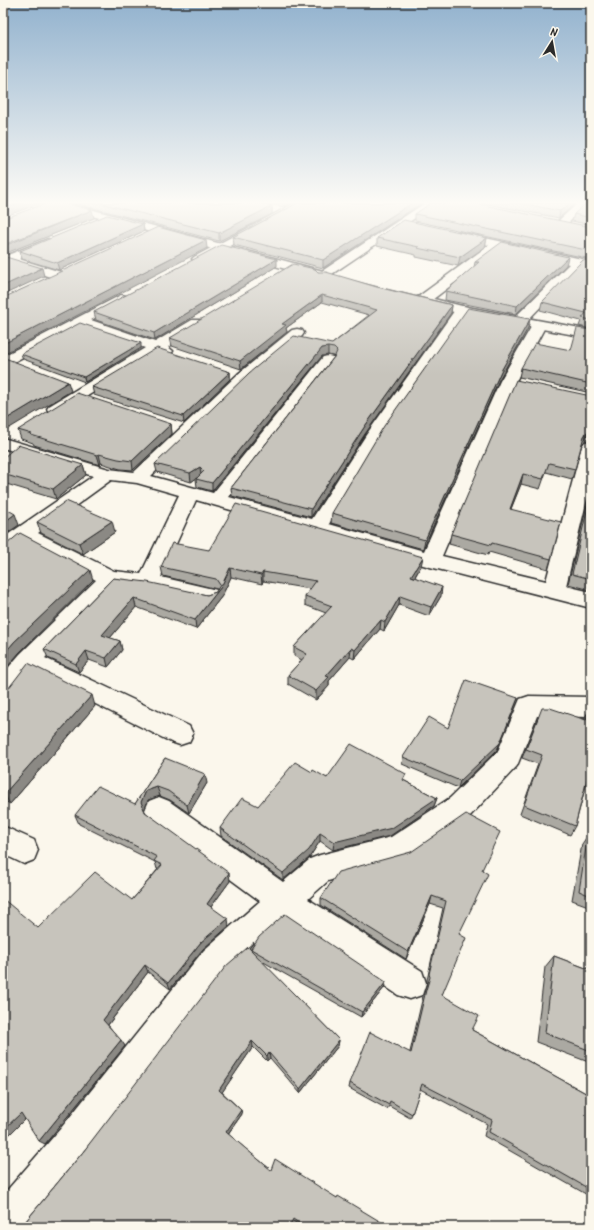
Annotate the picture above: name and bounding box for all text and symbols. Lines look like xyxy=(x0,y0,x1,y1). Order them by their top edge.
north arrow xyxy=(532,22,572,62)
text: N xyxy=(549,24,559,43)

